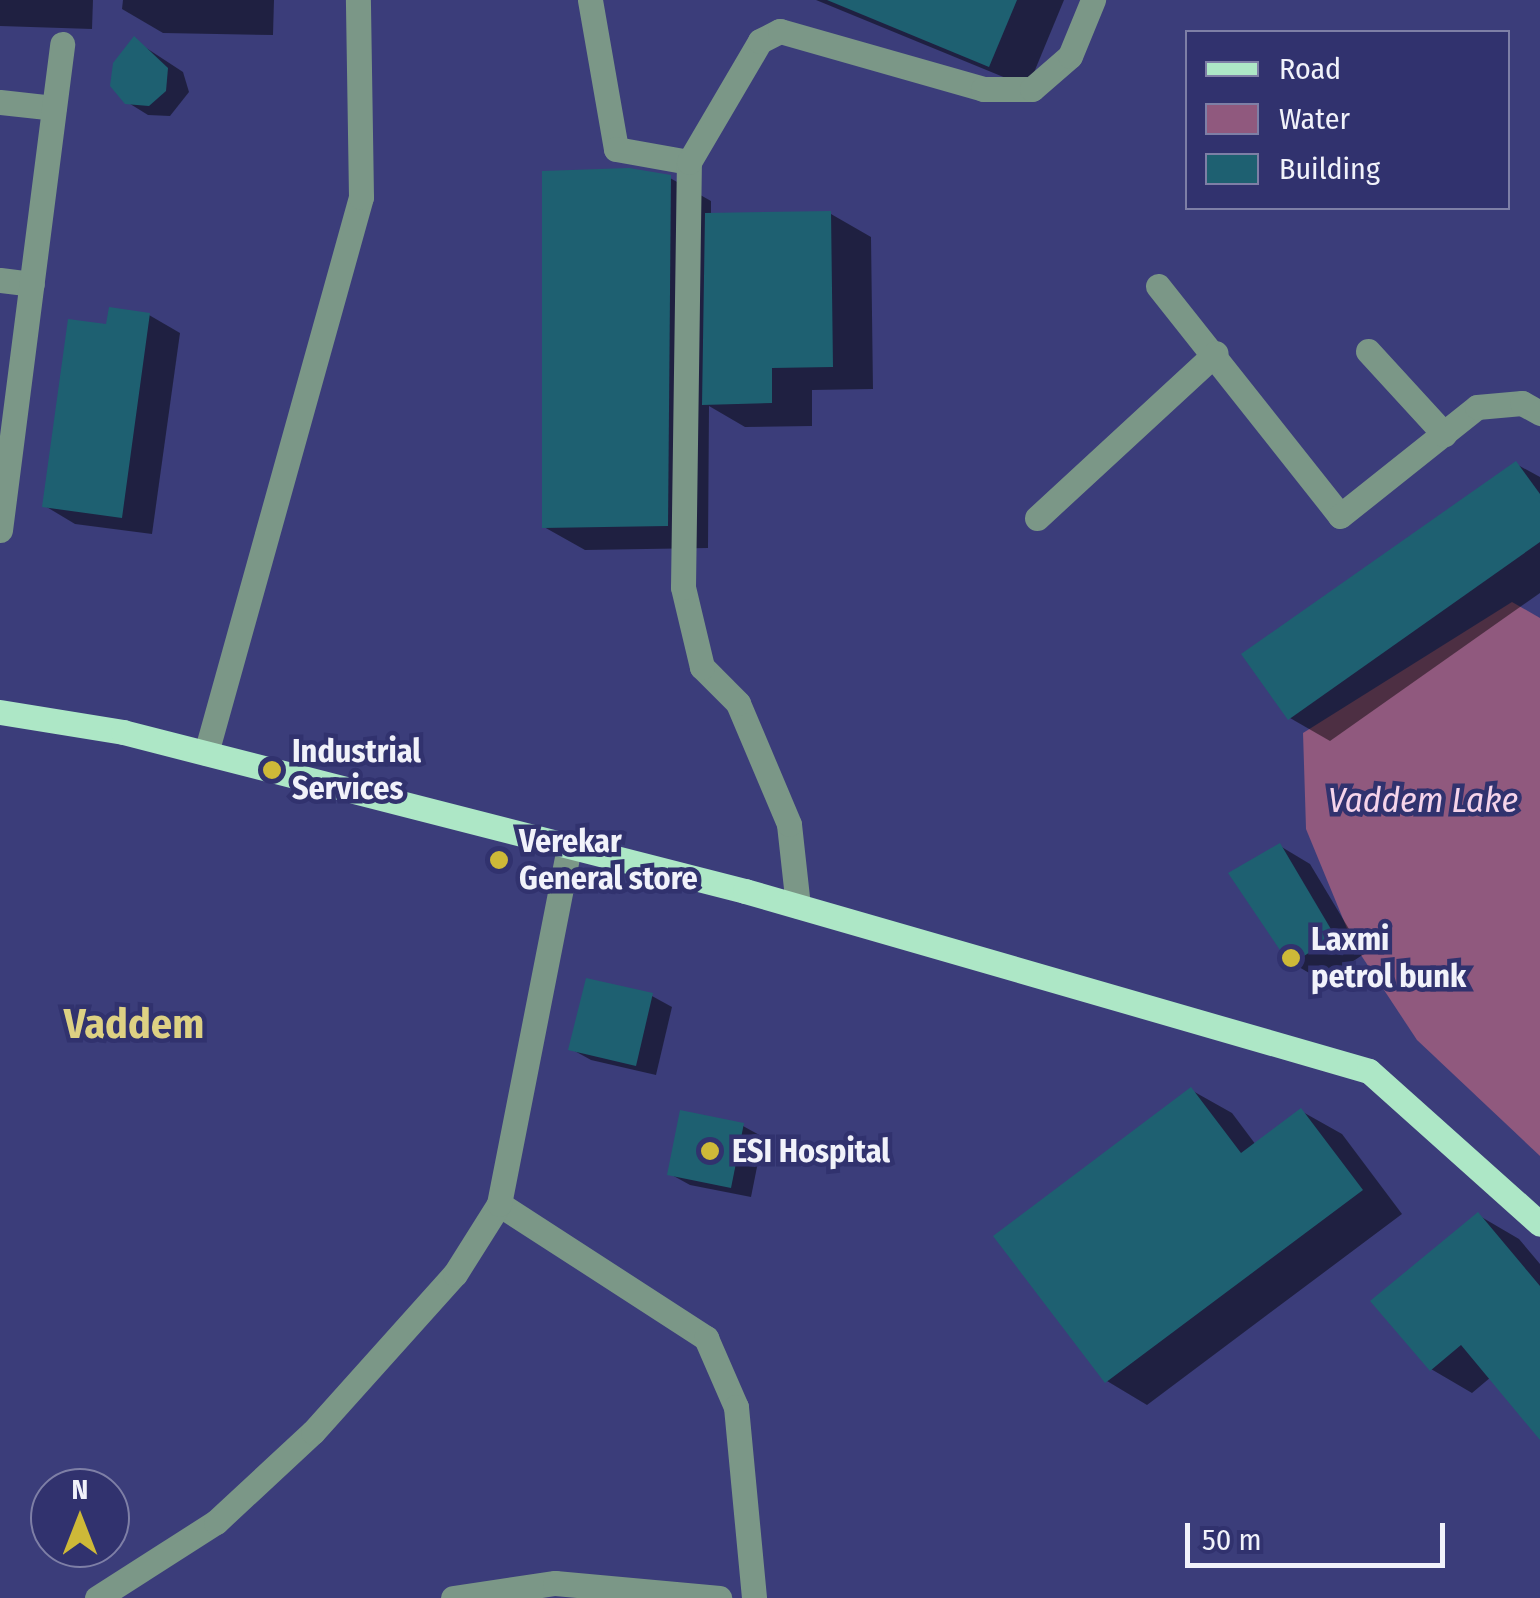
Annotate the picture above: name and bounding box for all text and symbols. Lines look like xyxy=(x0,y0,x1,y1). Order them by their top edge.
legend xyxy=(1185,30,1510,210)
text: Road xyxy=(1279,51,1341,87)
text: Water xyxy=(1279,101,1350,137)
text: Building xyxy=(1279,151,1380,187)
place label: Industrial Services xyxy=(292,733,421,808)
marker: Industrial Services xyxy=(261,759,283,781)
water label: Vaddem Lake xyxy=(1328,779,1518,821)
place label: Verekar General store xyxy=(519,823,698,898)
marker: Verekar General store xyxy=(488,849,510,871)
place label: Laxmi petrol bunk xyxy=(1311,921,1466,996)
marker: Laxmi petrol bunk xyxy=(1280,947,1302,969)
district label: Vaddem xyxy=(64,999,204,1049)
place label: ESI Hospital xyxy=(732,1132,890,1170)
marker: ESI Hospital xyxy=(697,1138,723,1164)
north arrow xyxy=(30,1468,130,1568)
text: N xyxy=(72,1473,88,1506)
scale bar xyxy=(1190,1503,1450,1565)
text: 50 m xyxy=(1202,1522,1262,1558)

